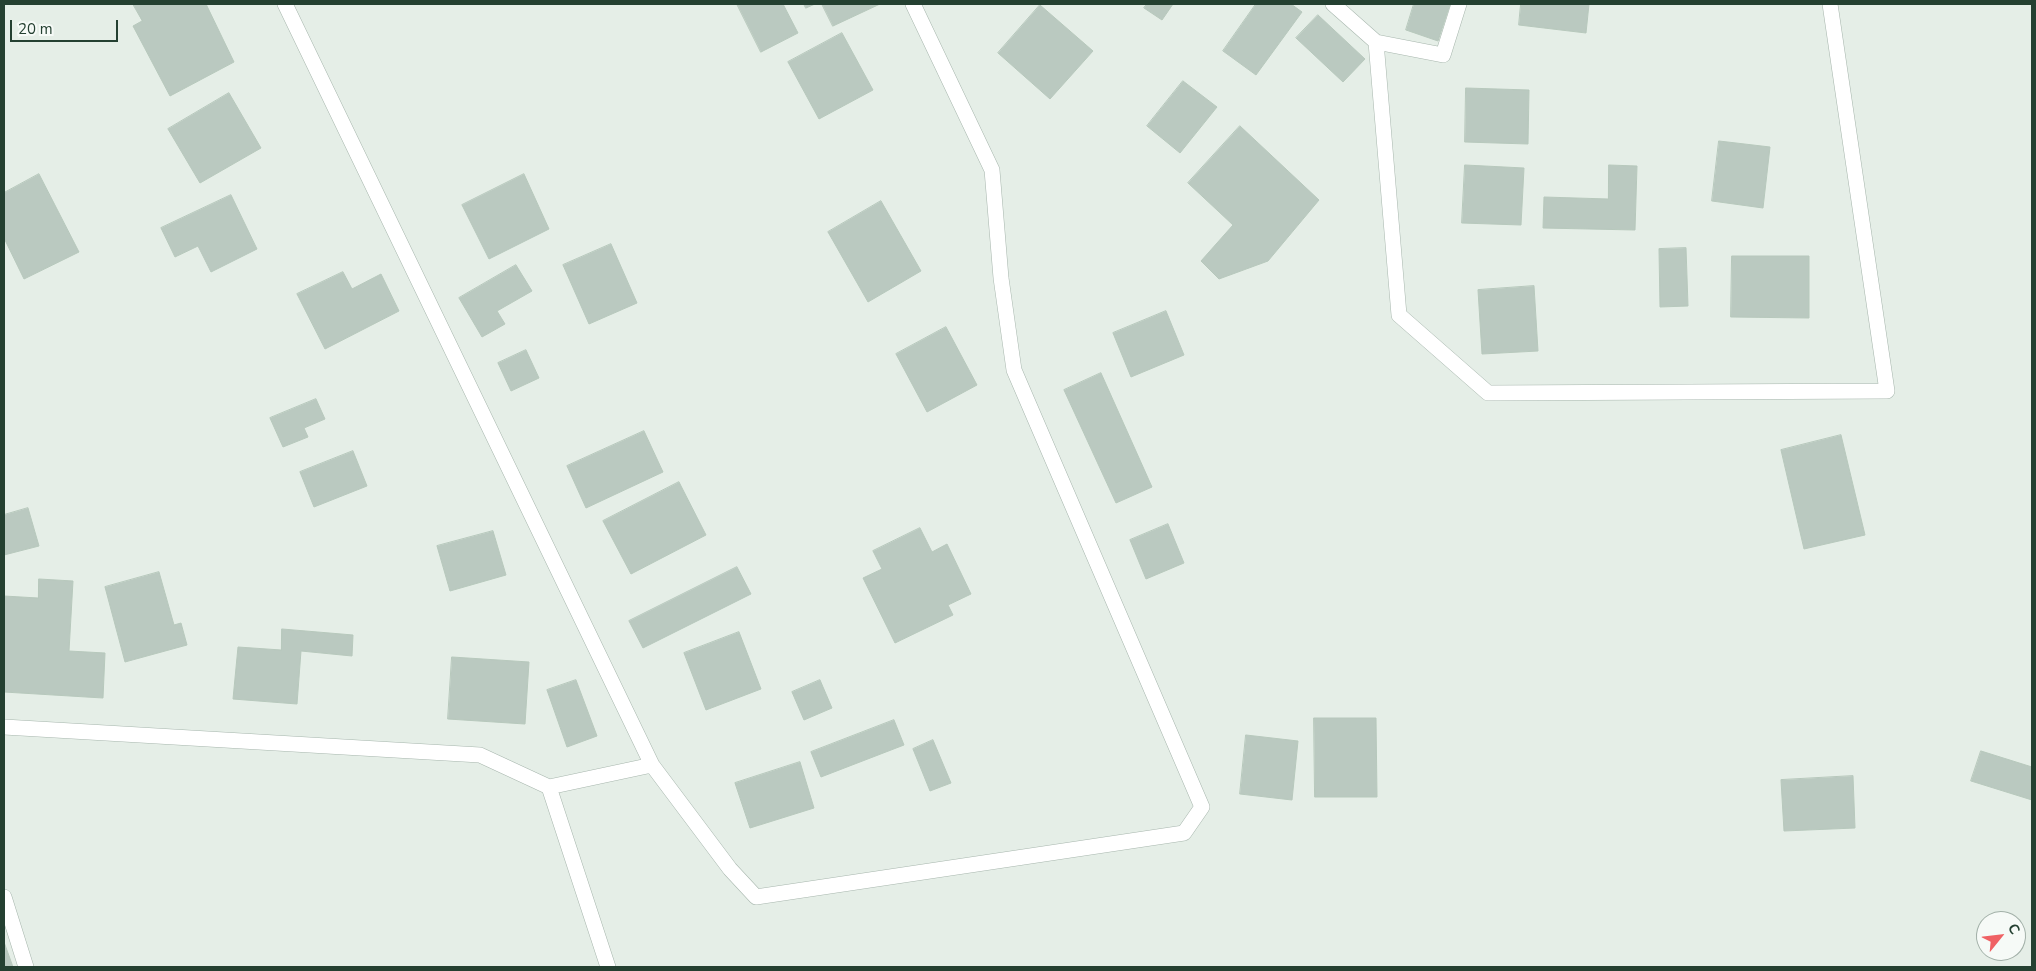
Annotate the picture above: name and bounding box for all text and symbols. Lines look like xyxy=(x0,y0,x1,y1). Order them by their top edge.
scale bar xyxy=(12,10,120,42)
text: 20 m xyxy=(18,19,53,39)
north arrow xyxy=(1976,911,2026,961)
text: С xyxy=(2003,920,2024,938)

